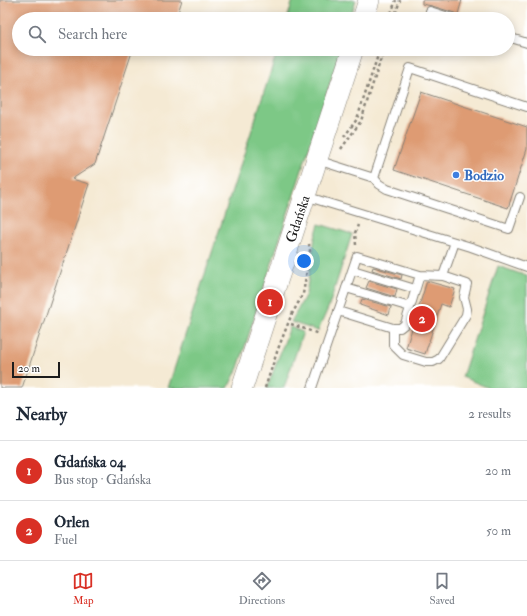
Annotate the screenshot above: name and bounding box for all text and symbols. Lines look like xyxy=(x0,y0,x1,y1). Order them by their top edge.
search box xyxy=(12,12,515,56)
icon: search xyxy=(26,23,48,45)
text: Search here xyxy=(58,25,127,44)
place label: Bodzio xyxy=(464,167,504,184)
marker: Bodzio xyxy=(451,170,461,180)
street label: Gdańska xyxy=(282,193,313,245)
your location xyxy=(294,251,314,271)
pin: 1 xyxy=(257,287,283,317)
pin: 2 xyxy=(409,304,435,334)
scale bar xyxy=(12,360,60,379)
text: 20 m xyxy=(18,362,40,375)
text: Nearby xyxy=(16,404,67,425)
text: 2 results xyxy=(468,406,511,422)
text: Gdańska 04 xyxy=(54,453,125,472)
text: 1 xyxy=(27,463,31,479)
text: 20 m xyxy=(485,463,511,479)
text: Bus stop · Gdańska xyxy=(54,472,151,488)
text: Orlen xyxy=(54,513,90,532)
text: 2 xyxy=(26,523,32,539)
text: 50 m xyxy=(486,523,511,539)
text: Fuel xyxy=(54,532,77,548)
tab: Map xyxy=(72,570,94,607)
tab: Directions xyxy=(239,570,285,607)
tab: Saved xyxy=(430,570,455,607)

